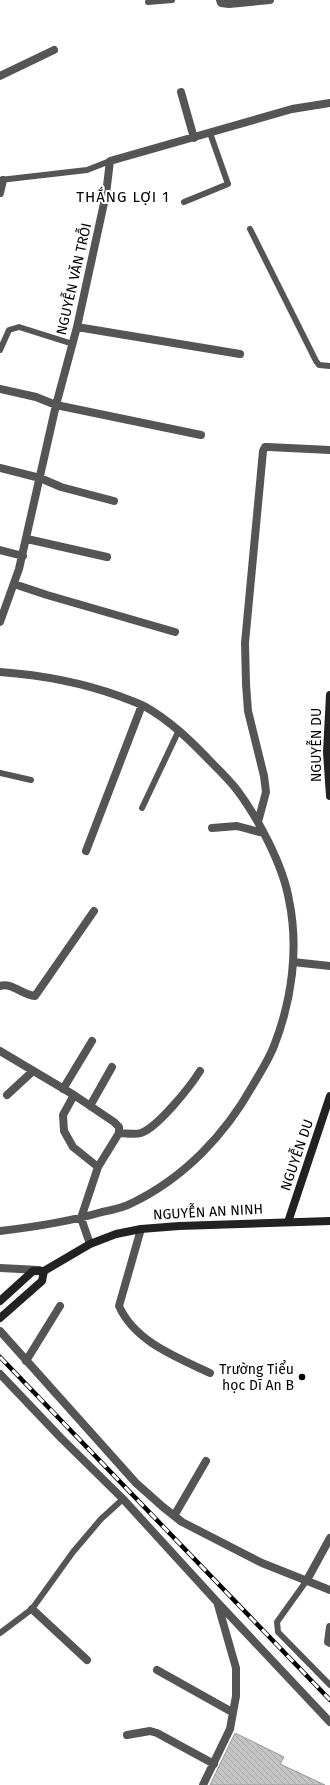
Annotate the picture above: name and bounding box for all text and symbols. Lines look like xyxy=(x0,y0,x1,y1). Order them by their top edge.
district label: THẮNG LỢI 1 xyxy=(76,186,170,206)
street label: NGUYỄN VĂN TRỖI xyxy=(51,221,95,337)
street label: NGUYỄN DU xyxy=(306,708,325,782)
street label: NGUYỄN DU xyxy=(275,1116,317,1193)
street label: NGUYỄN AN NINH xyxy=(152,1199,263,1223)
place label: Trường Tiểu học Dĩ An B xyxy=(219,1360,294,1394)
marker: Trường Tiểu học Dĩ An B xyxy=(297,1372,307,1382)

